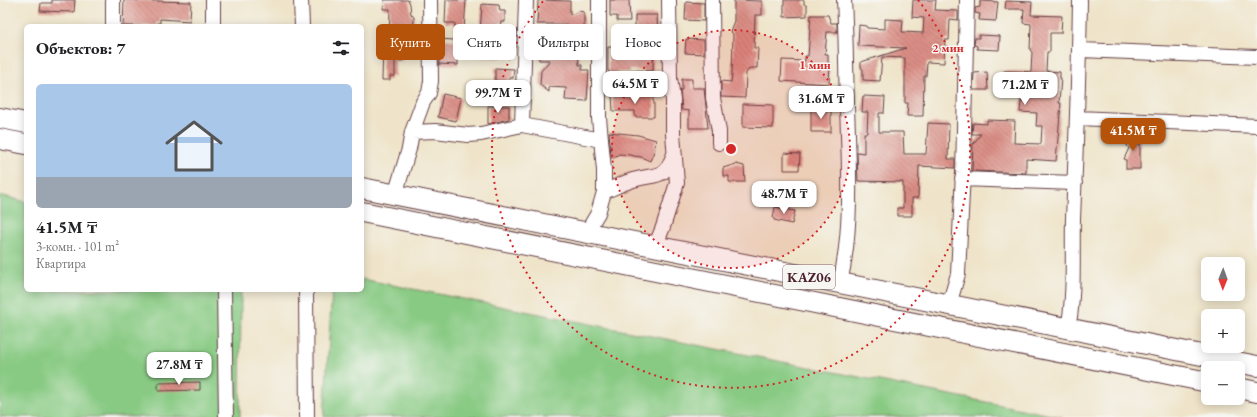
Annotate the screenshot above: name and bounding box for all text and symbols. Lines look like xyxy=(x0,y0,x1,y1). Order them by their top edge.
chip: Купить xyxy=(376,24,445,60)
chip: Снять xyxy=(453,24,516,60)
chip: Фильтры xyxy=(524,24,603,60)
chip: Новое xyxy=(611,24,676,60)
text: Объектов: 7 xyxy=(36,37,126,59)
icon: filters xyxy=(330,37,352,59)
text: 2 мин xyxy=(932,40,964,56)
text: 1 мин xyxy=(799,57,831,73)
pin: 64.5M ₸ xyxy=(598,71,672,105)
pin: 71.2M ₸ xyxy=(988,72,1062,106)
text: 64.5M ₸ xyxy=(612,75,658,92)
text: 71.2M ₸ xyxy=(1002,76,1048,93)
pin: 99.7M ₸ xyxy=(461,80,535,114)
text: 99.7M ₸ xyxy=(475,84,521,101)
pin: 31.6M ₸ xyxy=(784,86,858,120)
text: 31.6M ₸ xyxy=(798,90,844,107)
icon: home xyxy=(158,110,230,182)
pin: 41.5M ₸ xyxy=(1096,118,1170,152)
text: 41.5M ₸ xyxy=(1110,122,1156,139)
centre of rings xyxy=(724,142,738,156)
pin: 48.7M ₸ xyxy=(747,181,821,215)
text: 48.7M ₸ xyxy=(761,185,807,202)
text: 41.5M ₸ xyxy=(36,216,97,238)
text: 3-комн. · 101 m² xyxy=(36,238,119,255)
text: Квартира xyxy=(36,255,86,272)
north arrow xyxy=(1201,257,1245,301)
map controls xyxy=(1201,257,1245,405)
road number: KАZ06 xyxy=(783,265,835,289)
button: + xyxy=(1201,309,1245,353)
pin: 27.8M ₸ xyxy=(142,352,216,386)
text: 27.8M ₸ xyxy=(156,356,202,373)
button: − xyxy=(1201,361,1245,405)

